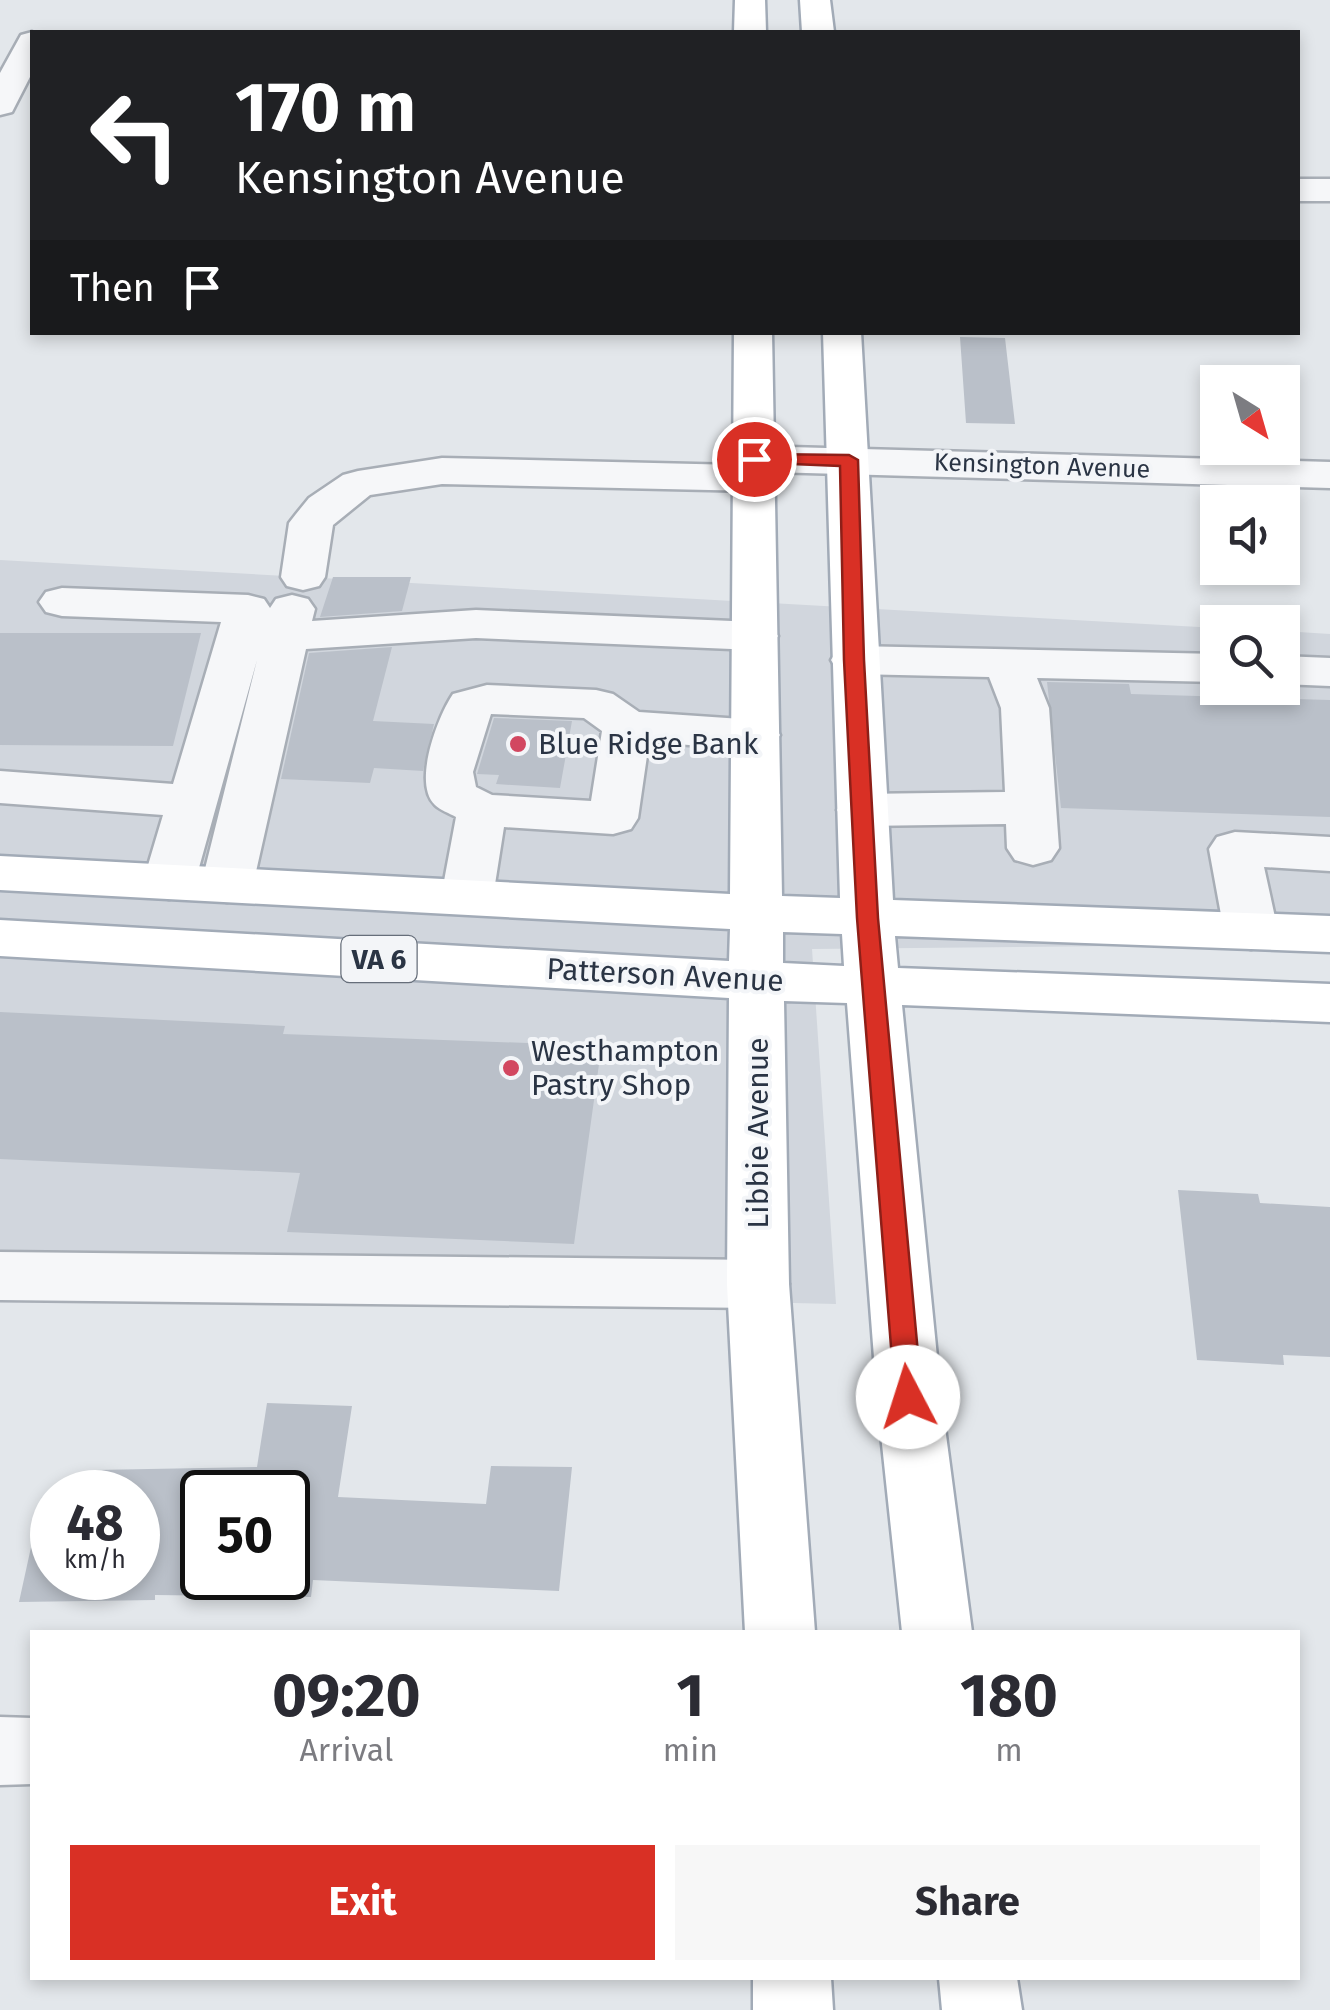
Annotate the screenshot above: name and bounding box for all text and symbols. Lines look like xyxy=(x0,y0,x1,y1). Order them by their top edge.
text: 170 m xyxy=(235,66,416,150)
icon: left xyxy=(70,70,200,200)
text: Kensington Avenue xyxy=(235,151,625,205)
icon: arrive xyxy=(175,260,230,315)
text: Then xyxy=(70,265,155,311)
north arrow xyxy=(1200,365,1300,465)
map controls xyxy=(1200,365,1300,705)
pin xyxy=(712,417,797,502)
icon: arrive xyxy=(727,432,782,487)
street label: Kensington Avenue xyxy=(933,447,1151,485)
button: sound xyxy=(1200,485,1300,585)
button: search xyxy=(1200,605,1300,705)
place label: Blue Ridge Bank xyxy=(538,726,759,762)
marker: Blue Ridge Bank xyxy=(507,733,529,755)
road number: VA 6 xyxy=(342,936,416,982)
street label: Patterson Avenue xyxy=(546,951,784,999)
place label: Westhampton Pastry Shop xyxy=(531,1033,720,1103)
street label: Libbie Avenue xyxy=(740,1037,776,1229)
marker: Westhampton Pastry Shop xyxy=(500,1057,522,1079)
position arrow xyxy=(856,1345,960,1449)
speed limit sign: 50 xyxy=(180,1470,310,1600)
text: 48 xyxy=(66,1493,124,1553)
text: km/h xyxy=(64,1545,126,1575)
text: 09:20 xyxy=(272,1660,421,1732)
text: 1 xyxy=(676,1660,704,1732)
text: 180 xyxy=(960,1660,1058,1732)
text: Arrival xyxy=(300,1731,393,1769)
text: min xyxy=(663,1731,718,1769)
text: m xyxy=(995,1731,1023,1769)
button: Exit xyxy=(70,1845,655,1960)
button: Share xyxy=(675,1845,1260,1960)

